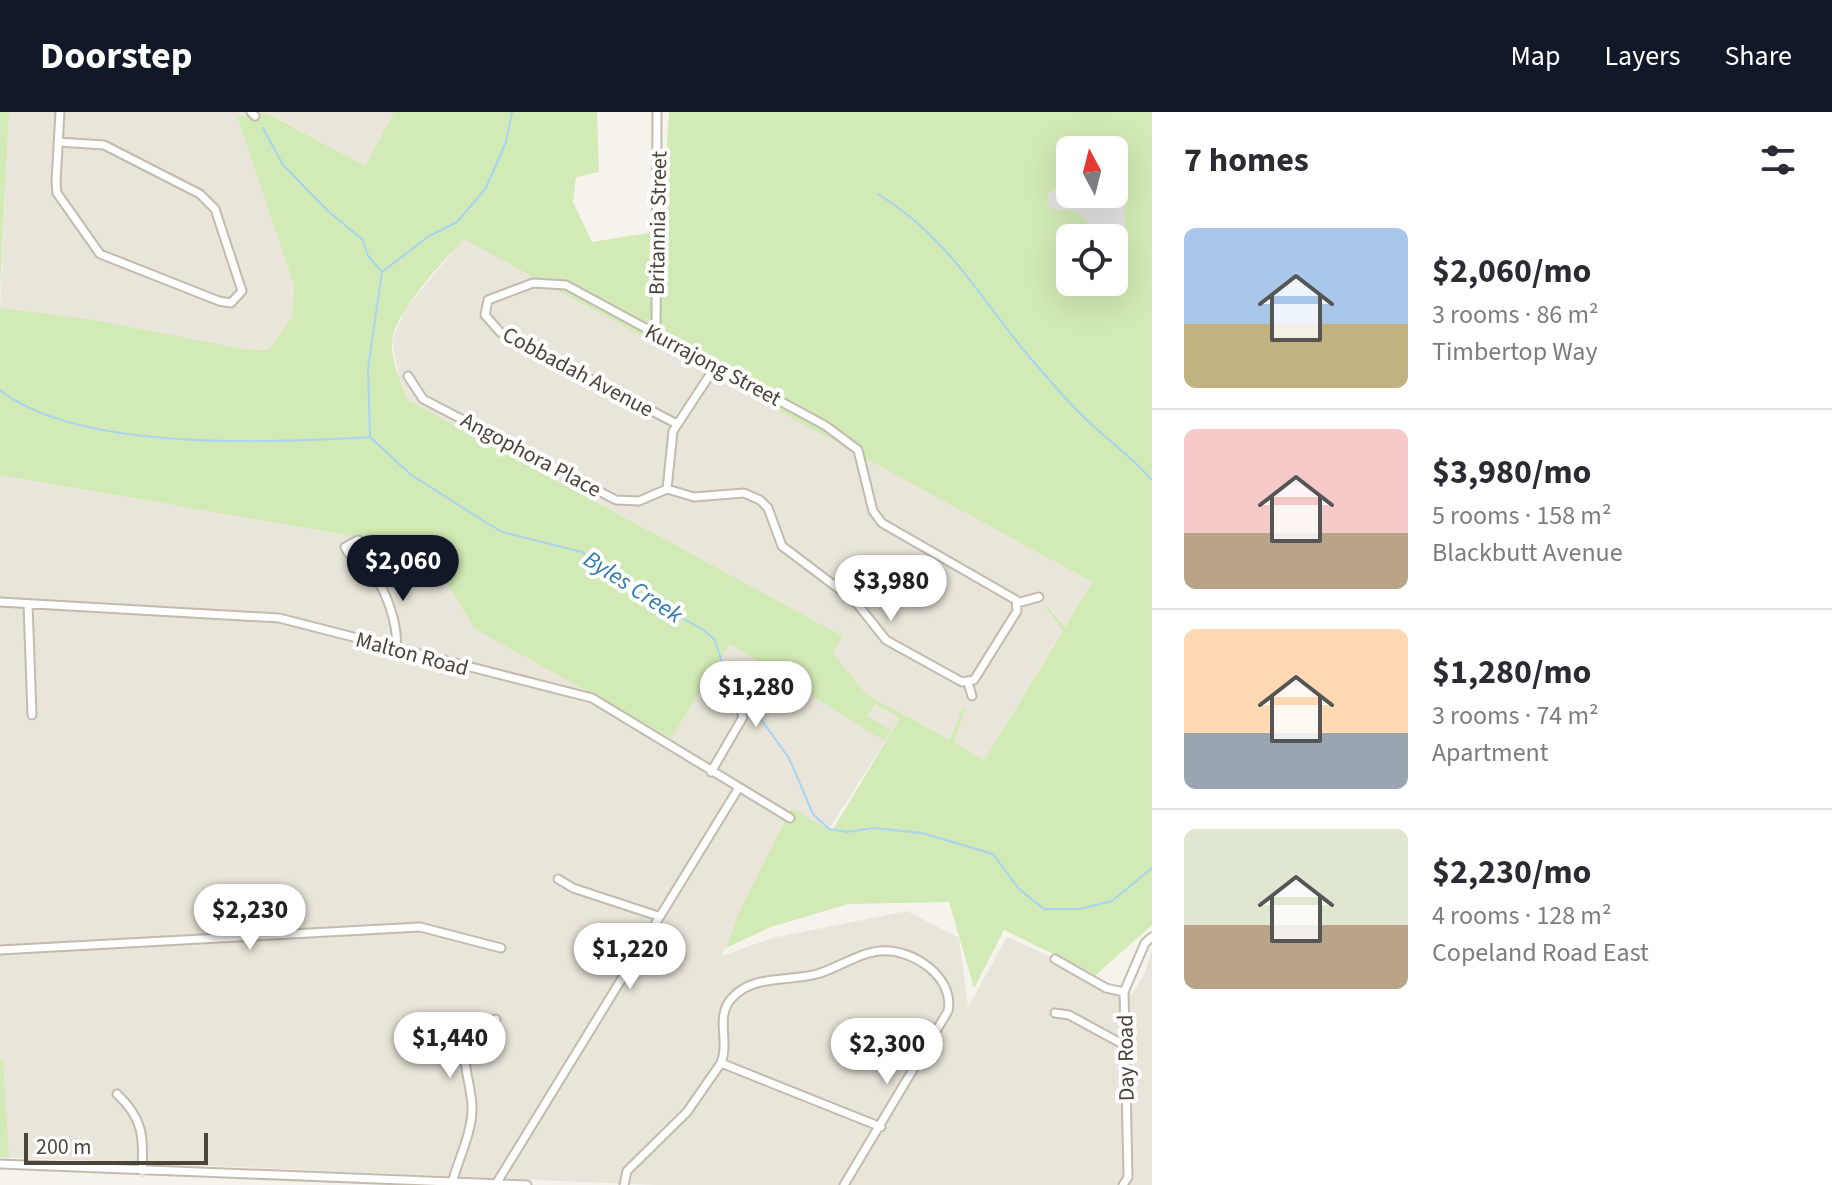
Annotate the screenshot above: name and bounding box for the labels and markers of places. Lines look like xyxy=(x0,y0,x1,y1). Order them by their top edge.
pin: $2,060 xyxy=(338,535,468,603)
pin: $3,980 xyxy=(826,555,956,623)
pin: $1,280 xyxy=(691,661,821,729)
pin: $2,230 xyxy=(185,884,315,952)
pin: $1,220 xyxy=(565,923,695,991)
pin: $1,440 xyxy=(385,1012,515,1080)
pin: $2,300 xyxy=(822,1018,952,1086)

